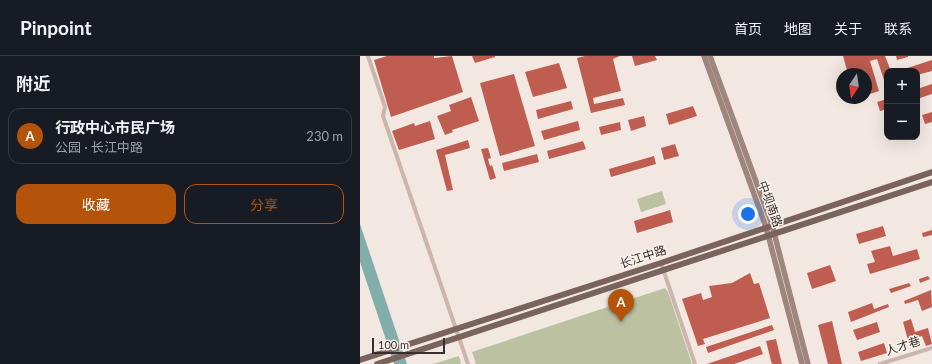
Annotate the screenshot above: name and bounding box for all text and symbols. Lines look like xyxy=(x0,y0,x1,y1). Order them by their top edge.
text: Pinpoint xyxy=(20,16,91,39)
text: 首页 xyxy=(734,20,762,37)
text: 地图 xyxy=(784,20,812,37)
text: 关于 xyxy=(834,20,862,37)
text: 联系 xyxy=(884,20,912,37)
north arrow xyxy=(836,68,872,104)
map controls xyxy=(884,68,920,140)
button: + xyxy=(884,68,920,104)
text: 附近 xyxy=(16,73,50,94)
button: − xyxy=(884,104,920,140)
text: 行政中心市民广场 xyxy=(55,118,175,136)
text: A xyxy=(25,128,35,144)
text: 230 m xyxy=(306,128,343,144)
text: 公园 · 长江中路 xyxy=(55,139,143,155)
street label: 中坝南路 xyxy=(755,179,786,229)
button: 收藏 xyxy=(16,184,176,224)
button: 分享 xyxy=(184,184,344,224)
your location xyxy=(738,204,758,224)
street label: 长江中路 xyxy=(618,242,668,271)
pin: A xyxy=(608,289,634,322)
street label: 人才巷 xyxy=(883,333,922,358)
scale bar xyxy=(372,336,445,355)
text: 100 m xyxy=(378,338,409,351)

